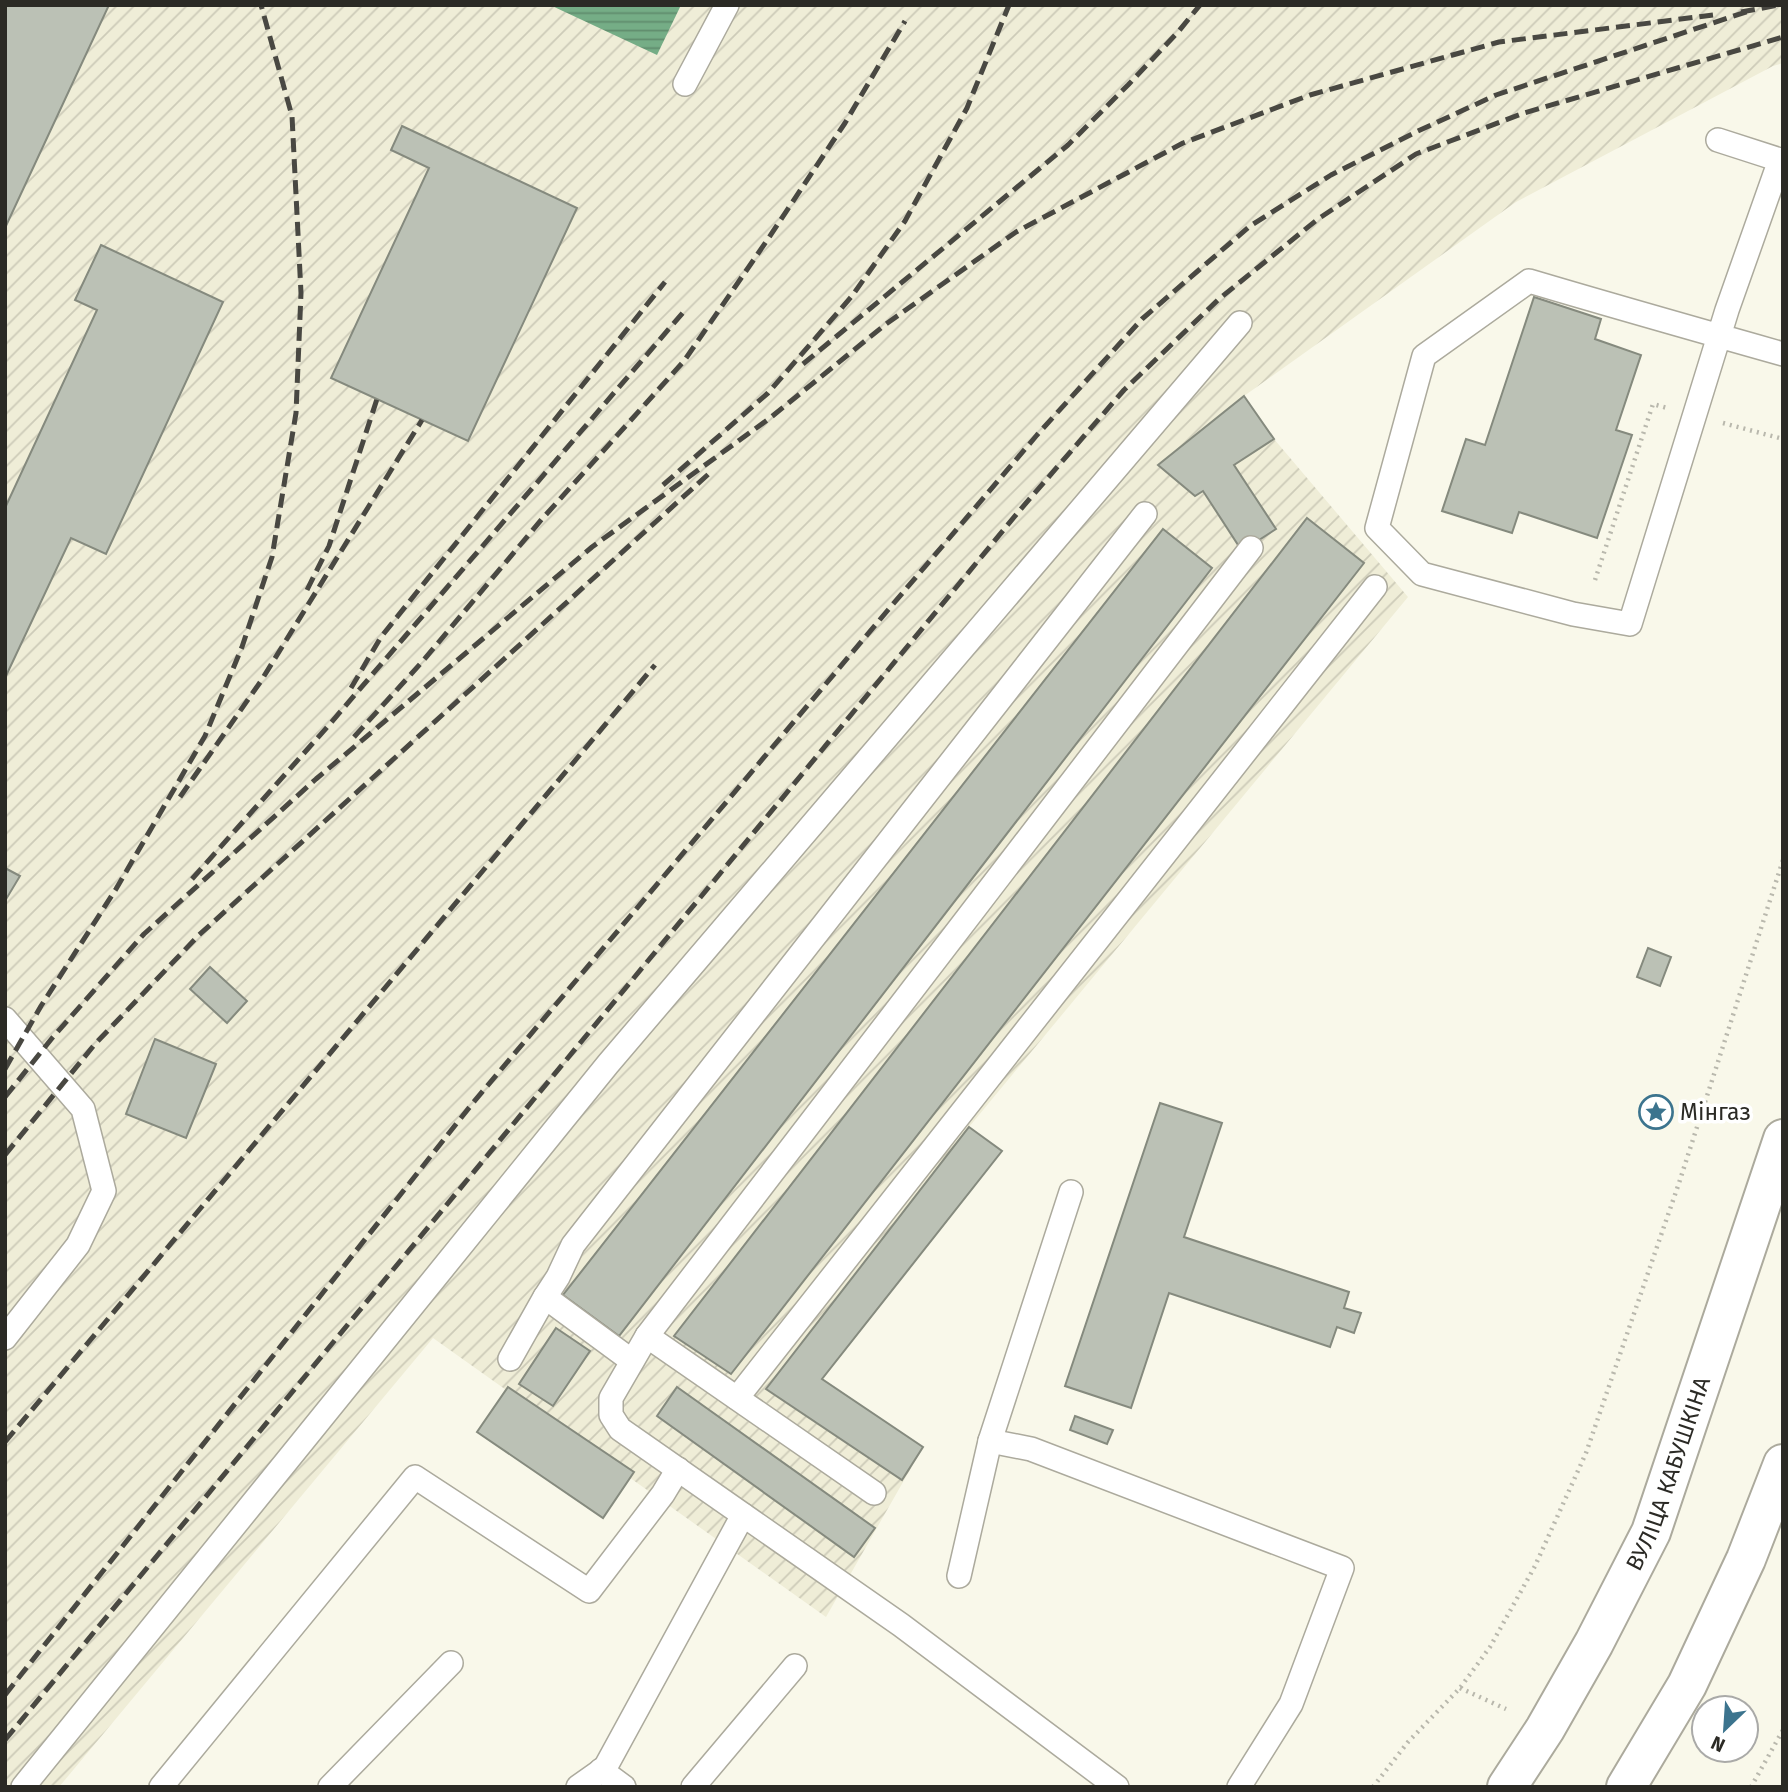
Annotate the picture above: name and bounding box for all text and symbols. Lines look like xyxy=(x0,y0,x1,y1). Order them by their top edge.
place icon: Мінгаз xyxy=(1637,1093,1675,1131)
place label: Мінгаз xyxy=(1680,1098,1751,1126)
street label: ВУЛІЦА КАБУШКІНА xyxy=(1620,1372,1716,1575)
north arrow xyxy=(1690,1694,1760,1764)
text: N xyxy=(1707,1731,1729,1757)

